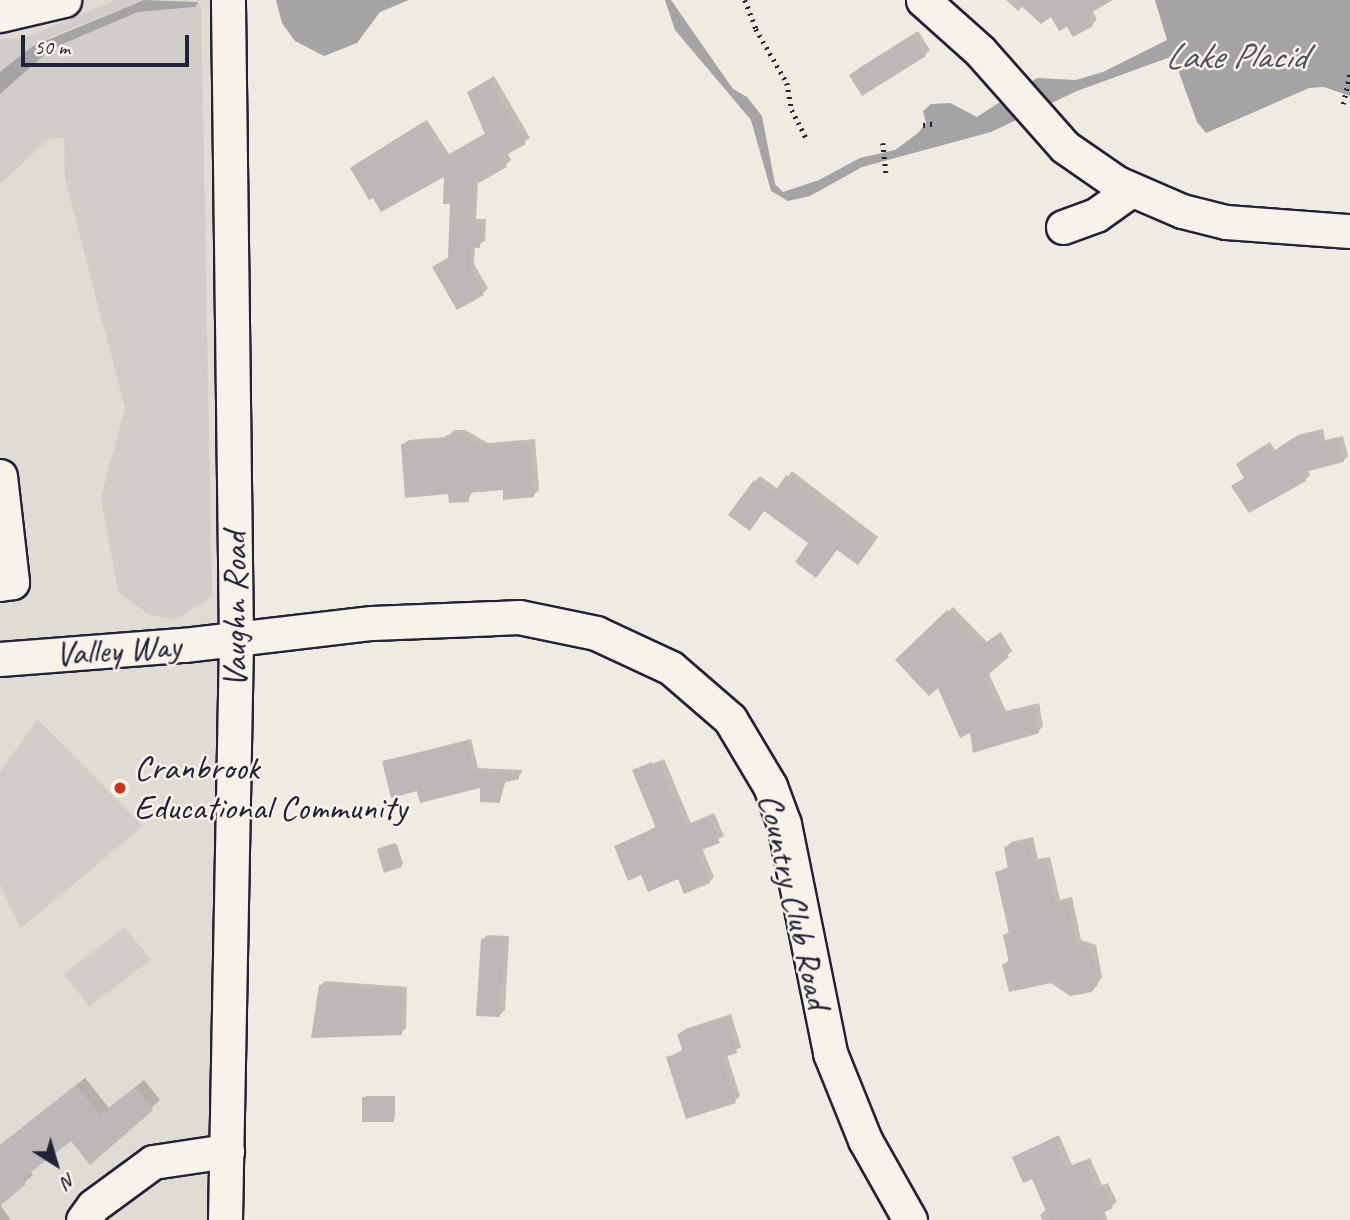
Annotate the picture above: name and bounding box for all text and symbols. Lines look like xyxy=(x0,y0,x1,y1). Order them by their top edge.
scale bar xyxy=(24,21,192,65)
text: 50 m xyxy=(34,34,70,60)
water label: Lake Placid xyxy=(1165,34,1305,78)
street label: Vaughn Road xyxy=(214,533,256,687)
street label: Valley Way xyxy=(54,625,182,675)
place label: Cranbrook Educational Community xyxy=(134,747,409,829)
marker: Cranbrook Educational Community xyxy=(112,780,128,796)
street label: Country Club Road xyxy=(749,789,839,1013)
north arrow xyxy=(21,1129,91,1199)
text: N xyxy=(57,1168,81,1194)

